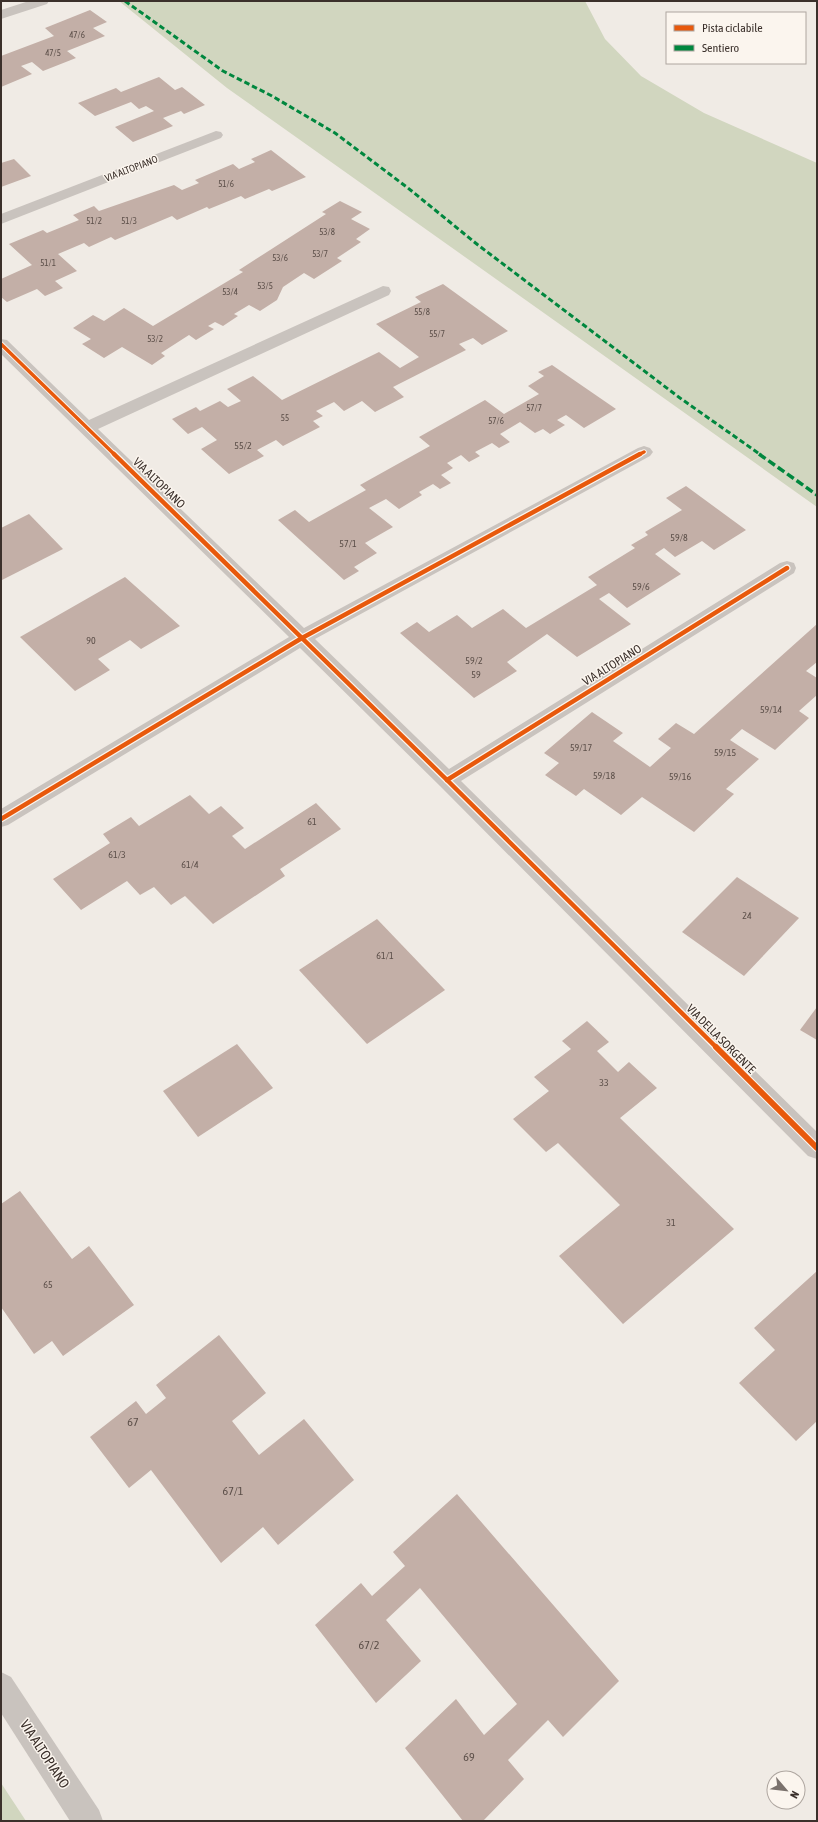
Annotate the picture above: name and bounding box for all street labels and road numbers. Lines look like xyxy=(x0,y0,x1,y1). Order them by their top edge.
street label: VIA ALTOPIANO xyxy=(103,153,159,184)
street label: VIA ALTOPIANO xyxy=(130,455,188,511)
street label: VIA ALTOPIANO xyxy=(580,641,644,689)
street label: VIA DELLA SORGENTE xyxy=(684,1002,758,1076)
street label: VIA ALTOPIANO xyxy=(17,1717,73,1791)

